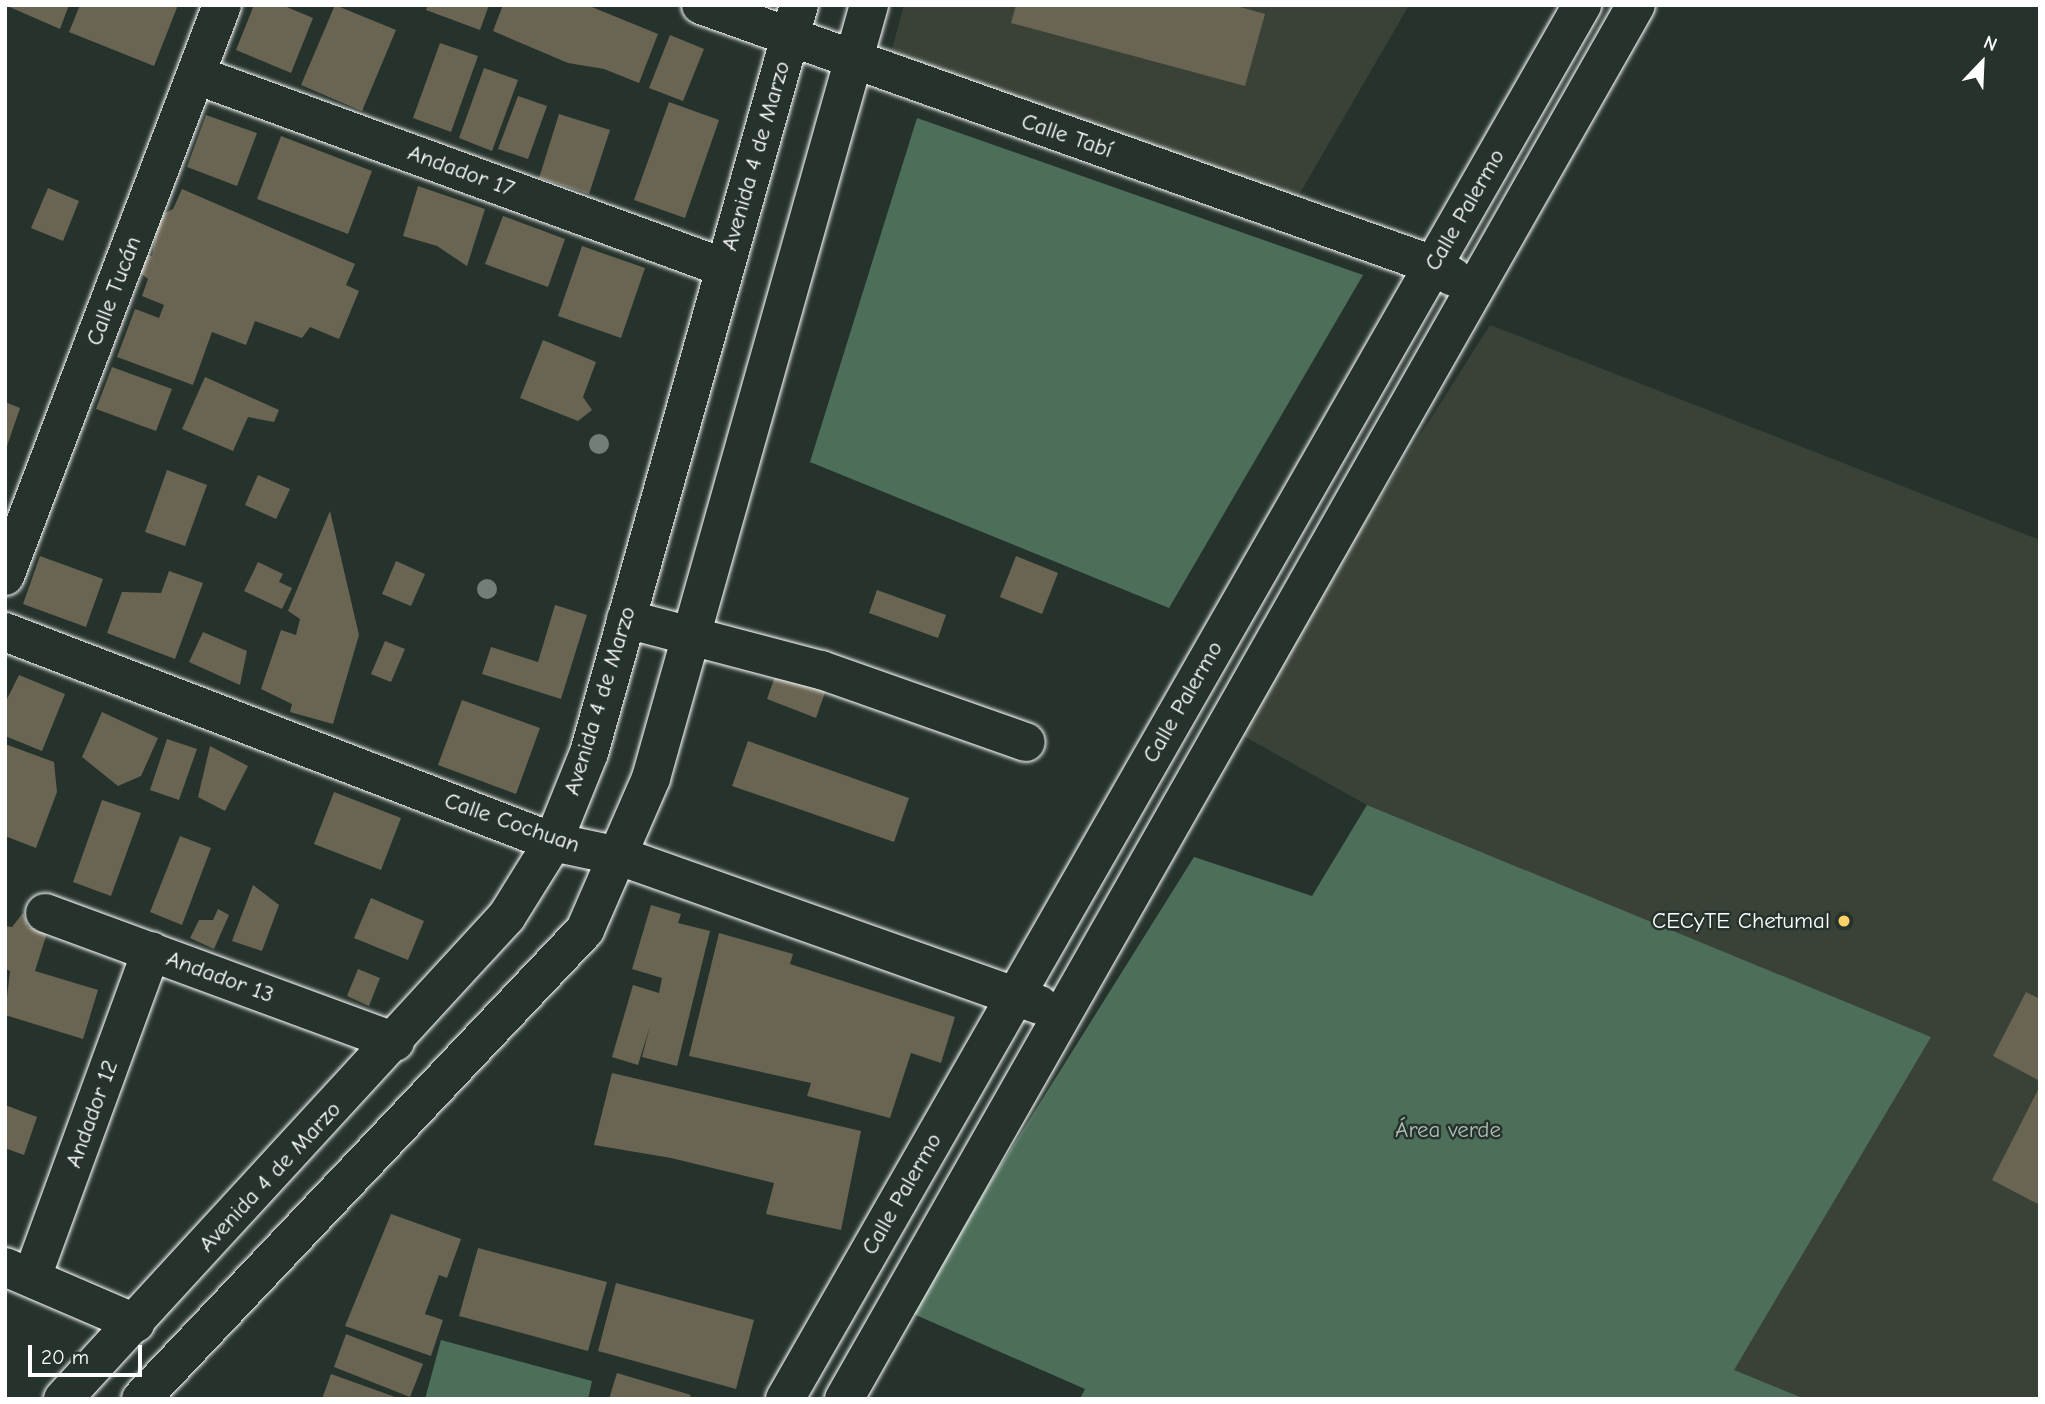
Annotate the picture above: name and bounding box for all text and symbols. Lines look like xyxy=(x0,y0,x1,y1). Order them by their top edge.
north arrow xyxy=(1947,28,2017,98)
text: N xyxy=(1980,31,2000,56)
street label: Avenida 4 de Marzo xyxy=(716,58,796,254)
street label: Calle Tabí xyxy=(1018,108,1116,164)
street label: Andador 17 xyxy=(404,139,518,203)
street label: Calle Palermo xyxy=(1419,144,1511,276)
street label: Calle Tucán xyxy=(81,233,147,349)
street label: Avenida 4 de Marzo xyxy=(558,603,642,799)
street label: Calle Palermo xyxy=(1137,636,1229,768)
street label: Calle Cochuan xyxy=(441,787,583,859)
place label: CECyTE Chetumal xyxy=(1652,907,1830,935)
marker: CECyTE Chetumal xyxy=(1836,913,1852,929)
street label: Andador 13 xyxy=(163,945,277,1009)
street label: Andador 12 xyxy=(60,1056,124,1172)
street label: Avenida 4 de Marzo xyxy=(193,1096,347,1258)
park label: Área verde xyxy=(1395,1116,1501,1144)
street label: Calle Palermo xyxy=(856,1128,948,1260)
scale bar xyxy=(32,1330,145,1374)
text: 20 m xyxy=(41,1345,89,1369)

